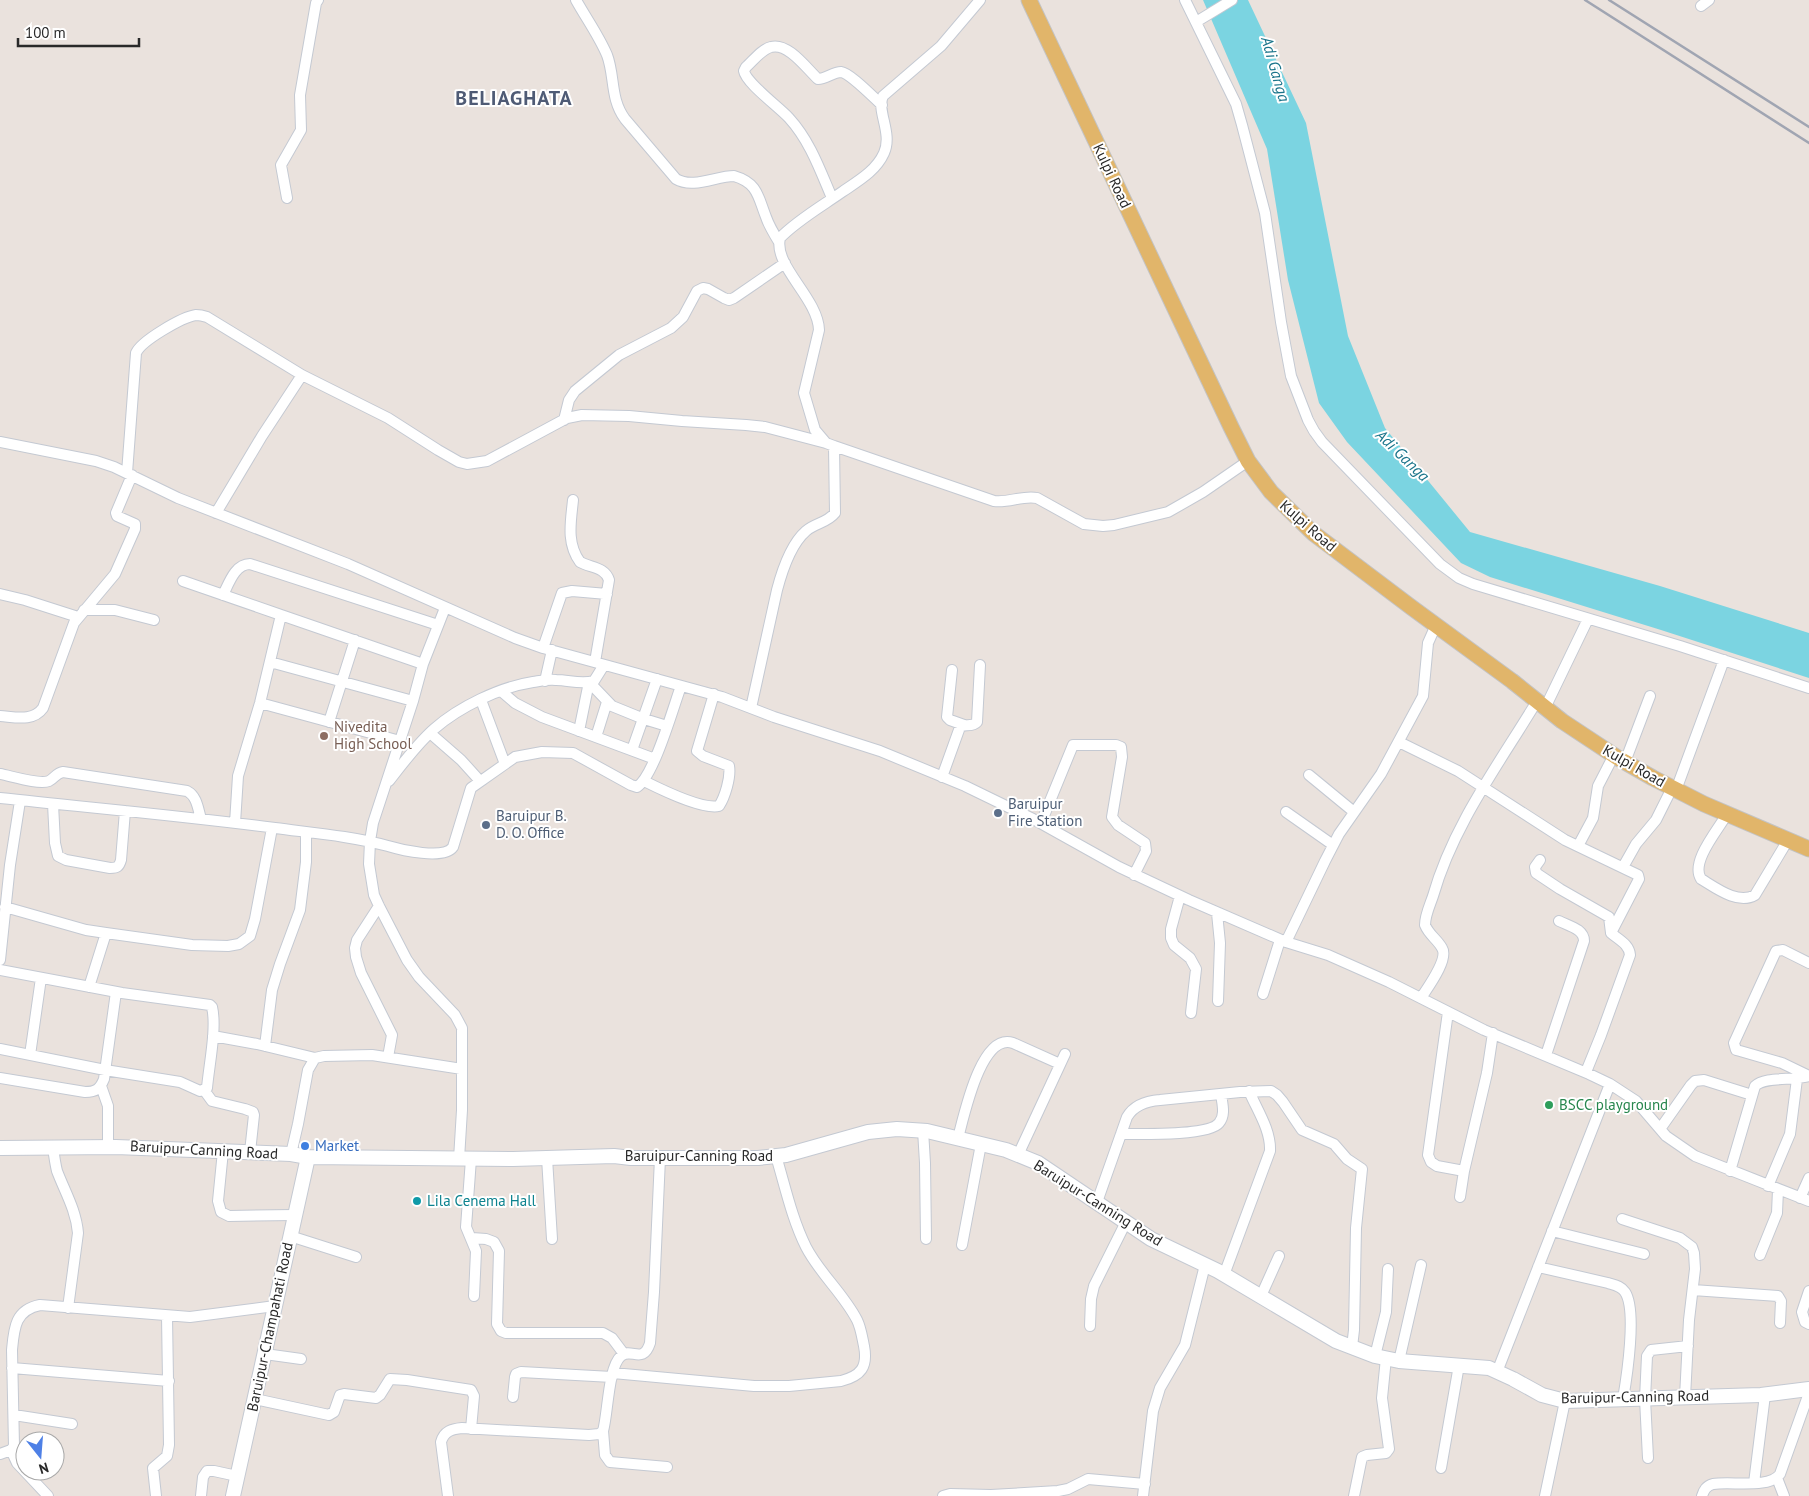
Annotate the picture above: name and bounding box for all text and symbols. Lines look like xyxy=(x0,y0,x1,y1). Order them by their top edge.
scale bar xyxy=(18,15,139,47)
text: 100 m xyxy=(25,23,66,42)
water label: Adi Ganga xyxy=(1257,33,1295,104)
district label: BELIAGHATA xyxy=(455,85,573,111)
street label: Kulpi Road xyxy=(1089,140,1136,211)
water label: Adi Ganga xyxy=(1371,424,1434,486)
street label: Kulpi Road xyxy=(1276,496,1341,555)
place label: Nivedita High School xyxy=(334,717,412,753)
marker: Nivedita High School xyxy=(318,730,330,742)
street label: Kulpi Road xyxy=(1600,740,1669,791)
place label: Baruipur Fire Station xyxy=(1008,794,1082,830)
place label: Baruipur B. D. O. Office xyxy=(496,806,567,842)
marker: Baruipur Fire Station xyxy=(992,807,1004,819)
marker: Baruipur B. D. O. Office xyxy=(480,819,492,831)
place label: BSCC playground xyxy=(1559,1095,1668,1114)
marker: BSCC playground xyxy=(1543,1099,1555,1111)
street label: Baruipur-Canning Road xyxy=(129,1136,279,1163)
place label: Market xyxy=(315,1136,359,1155)
marker: Market xyxy=(299,1140,311,1152)
street label: Baruipur-Canning Road xyxy=(625,1146,773,1165)
street label: Baruipur-Canning Road xyxy=(1030,1155,1166,1250)
place label: Lila Cenema Hall xyxy=(427,1191,537,1210)
marker: Lila Cenema Hall xyxy=(411,1195,423,1207)
street label: Baruipur-Champahati Road xyxy=(242,1241,297,1413)
street label: Baruipur-Canning Road xyxy=(1561,1386,1709,1407)
north arrow xyxy=(15,1431,65,1481)
text: N xyxy=(37,1458,51,1478)

